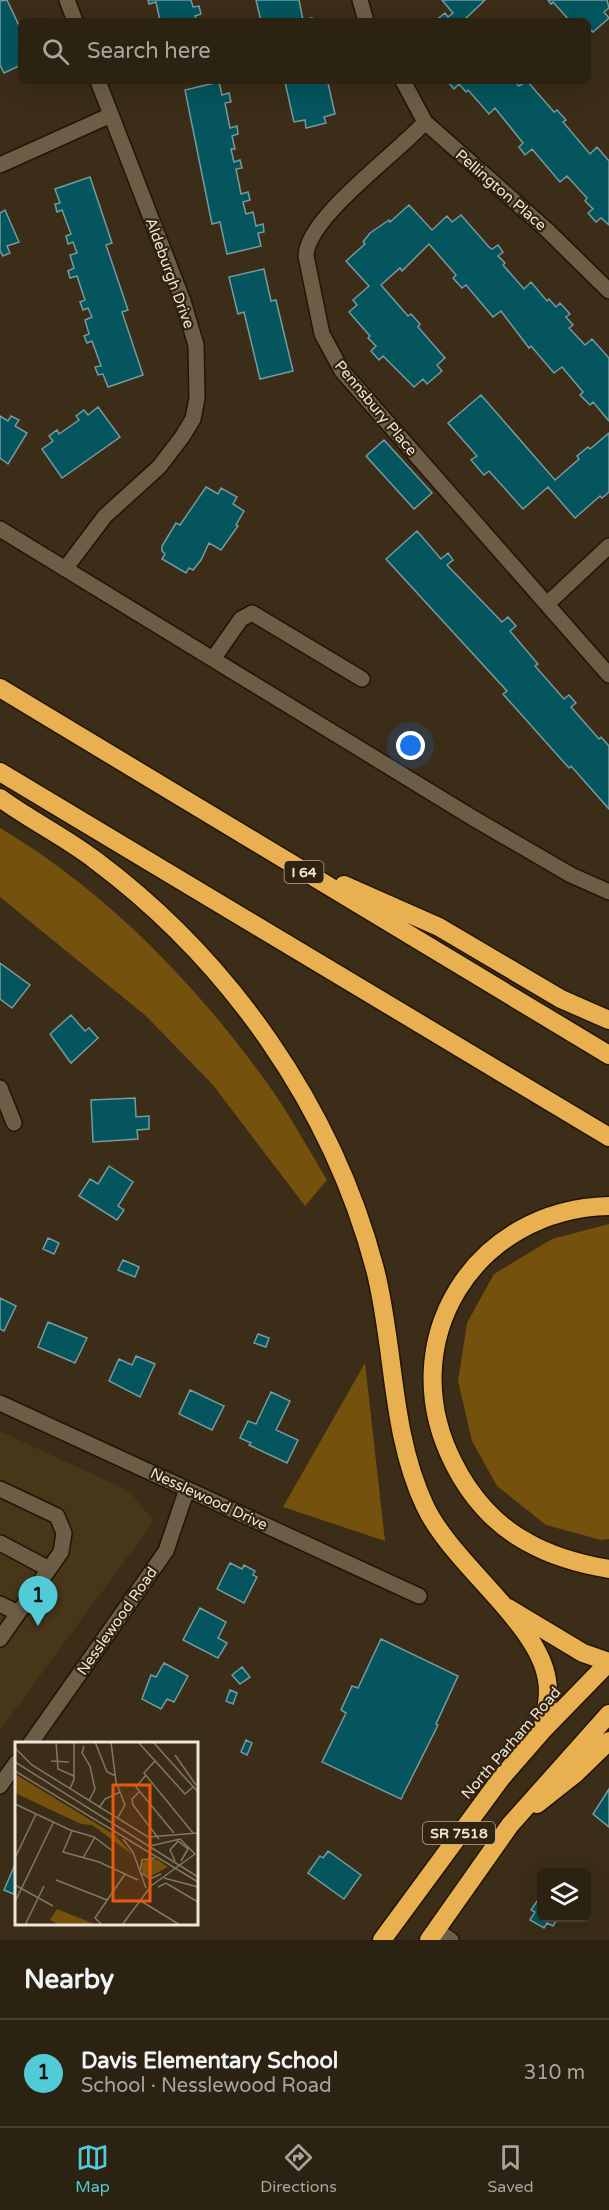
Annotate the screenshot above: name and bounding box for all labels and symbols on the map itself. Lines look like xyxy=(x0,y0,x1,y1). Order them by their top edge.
street label: Pellington Place xyxy=(452,146,550,234)
street label: Aldeburgh Drive xyxy=(142,215,198,331)
street label: Pennsbury Place xyxy=(331,357,421,459)
your location xyxy=(396,731,425,760)
road number: I 64 xyxy=(284,861,324,883)
street label: Nesslewood Drive xyxy=(148,1464,270,1534)
street label: Nesslewood Road xyxy=(73,1563,161,1679)
pin: 1 xyxy=(18,1576,57,1626)
street label: North Parham Road xyxy=(458,1683,564,1803)
inset map xyxy=(15,1742,198,1925)
road number: SR 7518 xyxy=(423,1822,495,1844)

